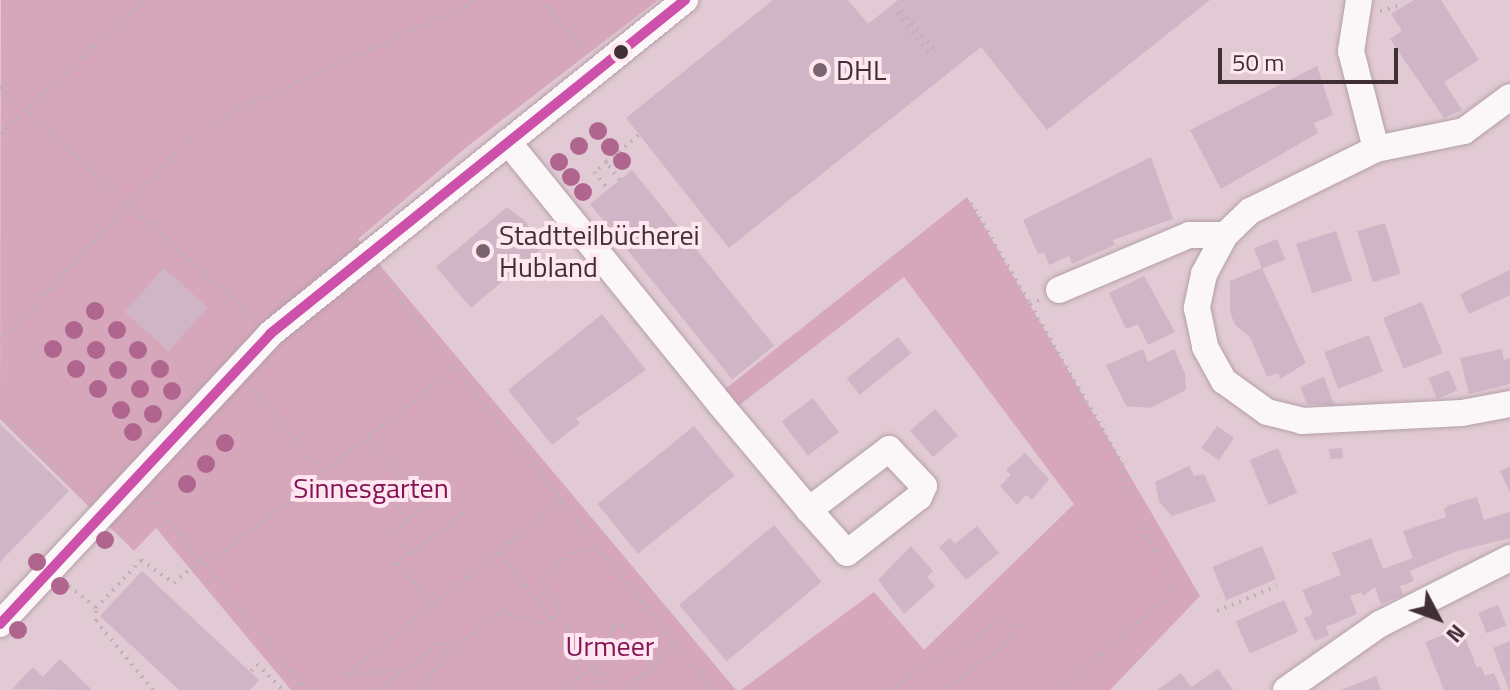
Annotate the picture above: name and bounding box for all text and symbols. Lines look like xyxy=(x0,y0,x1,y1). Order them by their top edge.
scale bar xyxy=(1222,32,1402,82)
unlabelled marker xyxy=(613,44,629,60)
text: 50 m xyxy=(1232,44,1284,80)
place label: DHL xyxy=(836,53,886,87)
marker: DHL xyxy=(811,61,829,79)
place label: Stadtteilbücherei Hubland xyxy=(499,218,700,284)
marker: Stadtteilbücherei Hubland xyxy=(474,242,492,260)
park label: Sinnesgarten xyxy=(293,471,449,505)
north arrow xyxy=(1398,578,1478,658)
text: N xyxy=(1438,617,1474,651)
park label: Urmeer xyxy=(565,629,655,663)

